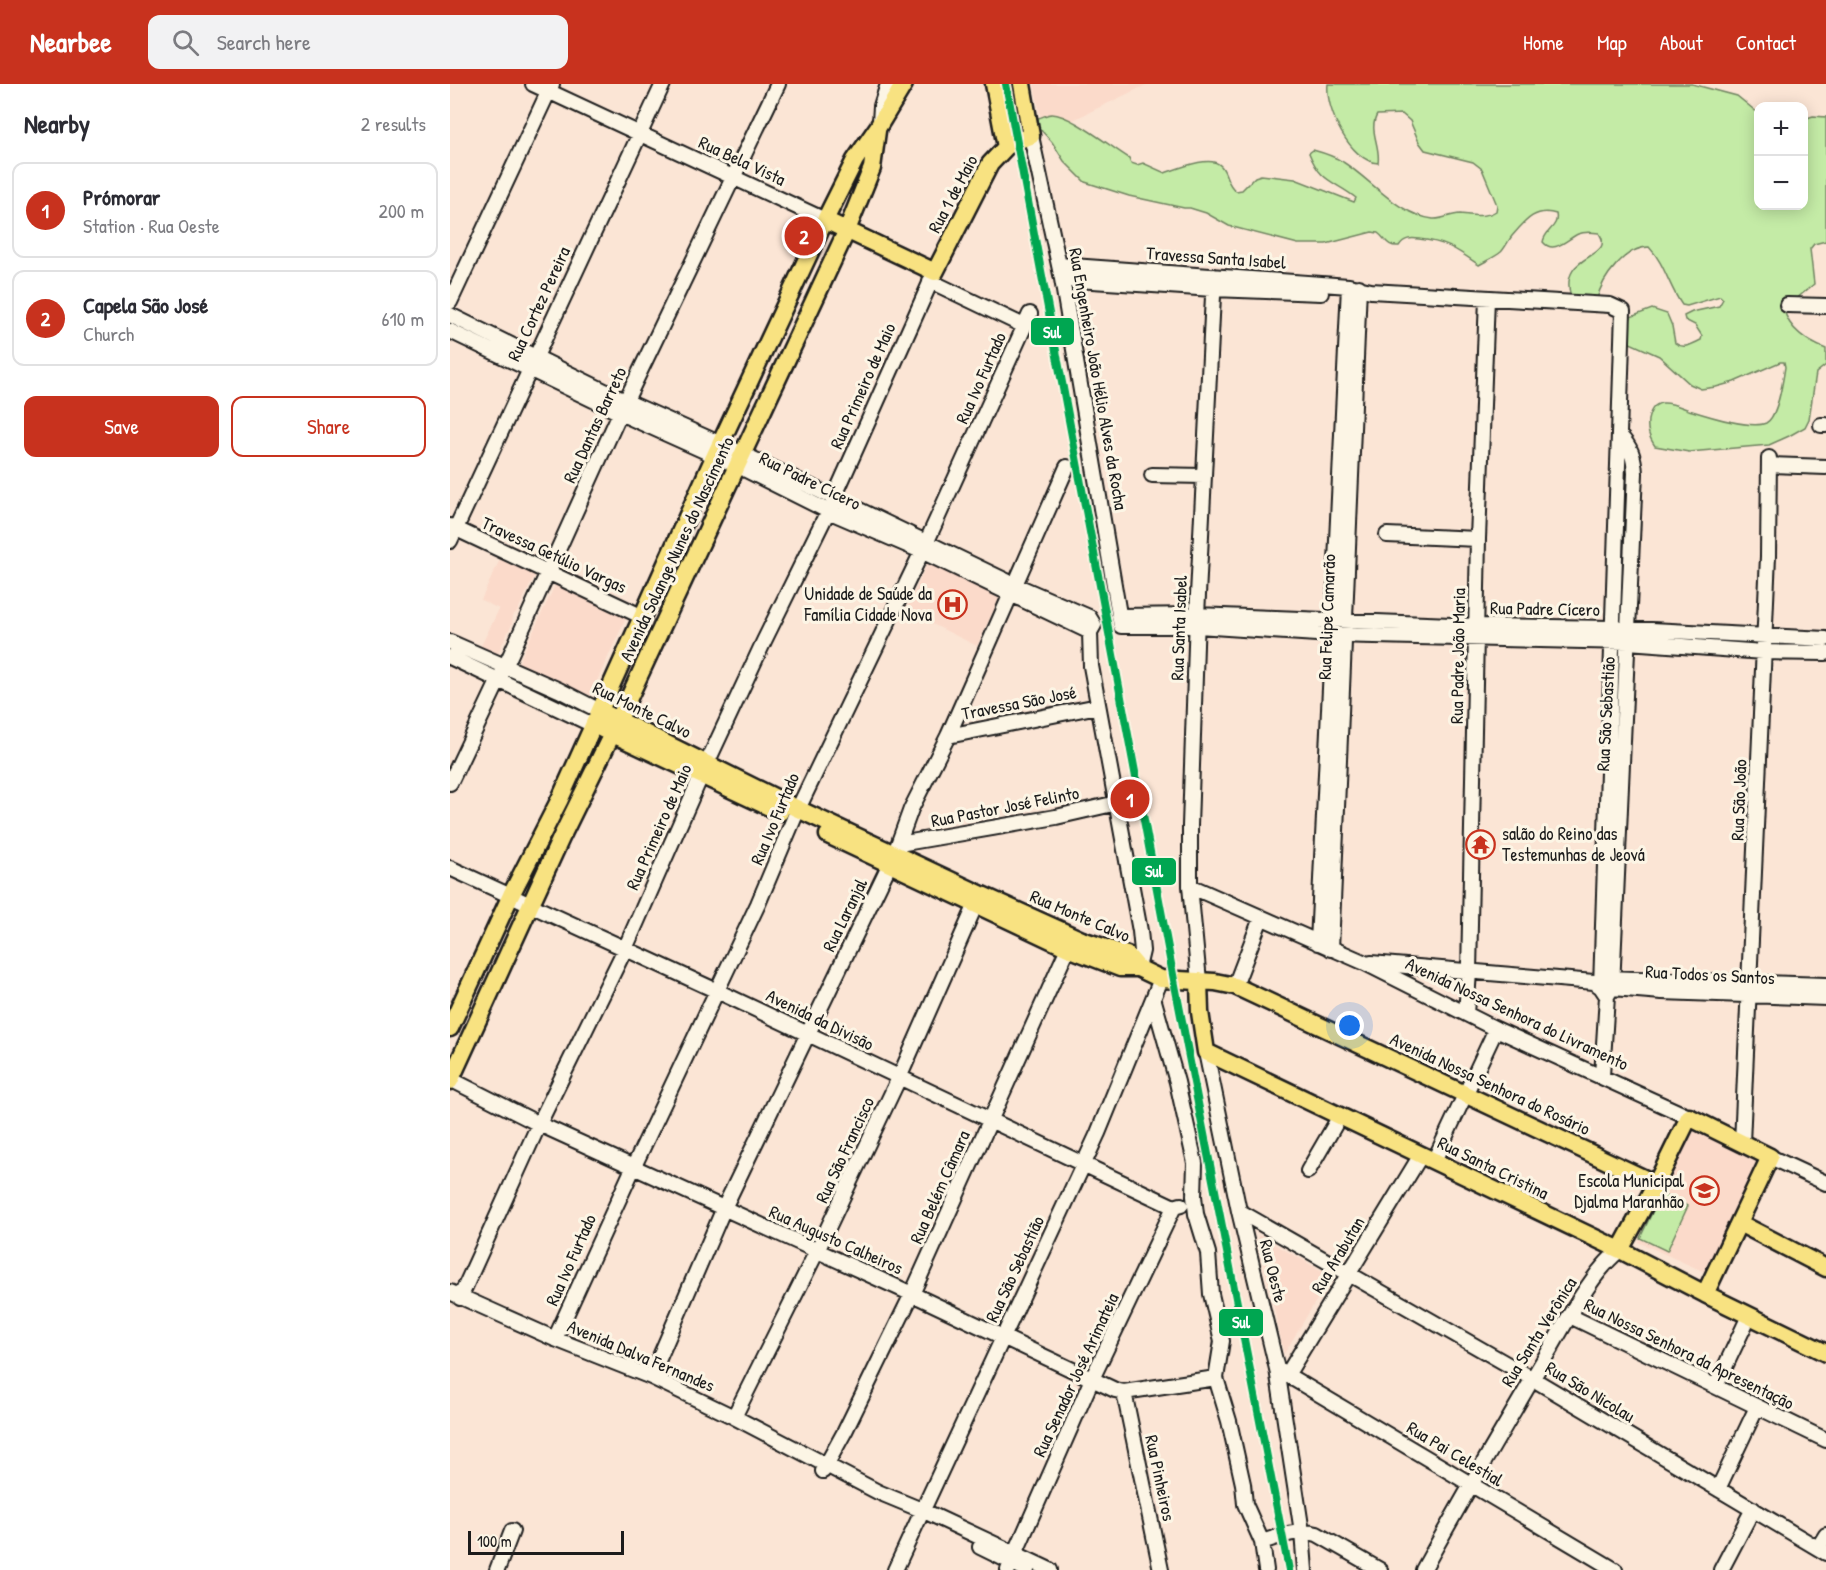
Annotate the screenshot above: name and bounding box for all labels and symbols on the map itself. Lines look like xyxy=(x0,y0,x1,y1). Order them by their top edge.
street label: Rua Bela Vista xyxy=(695,130,790,192)
street label: Rua 1 de Maio xyxy=(922,151,983,237)
pin: 2 xyxy=(784,214,824,258)
street label: Travessa Santa Isabel xyxy=(1145,240,1287,275)
street label: Rua Cortez Pereira xyxy=(501,242,576,365)
street label: Rua Engenheiro João Hélio Alves da Rocha xyxy=(1063,246,1134,512)
line badge: Sul xyxy=(1030,317,1075,346)
street label: Rua Primeiro de Maio xyxy=(824,319,901,453)
text: Sul xyxy=(1043,321,1062,343)
street label: Rua Ivo Furtado xyxy=(949,328,1012,428)
street label: Rua Dantas Barreto xyxy=(557,363,632,487)
street label: Avenida Solange Nunes do Nascimento xyxy=(613,432,740,665)
street label: Rua Padre Cícero xyxy=(755,445,865,516)
street label: Travessa Getúlio Vargas xyxy=(478,510,631,599)
street label: Rua Felipe Camarão xyxy=(1312,554,1341,680)
street label: Rua Santa Isabel xyxy=(1164,575,1193,681)
place label: Unidade de Saúde da Família Cidade Nova xyxy=(804,581,932,627)
hospital icon: Unidade de Saúde da Família Cidade Nova xyxy=(937,588,969,620)
street label: Rua Padre João Maria xyxy=(1444,588,1471,724)
street label: Rua Padre Cícero xyxy=(1490,595,1600,622)
street label: Rua São Sebastião xyxy=(1590,656,1621,772)
street label: Rua Monte Calvo xyxy=(589,675,695,744)
street label: Travessa São José xyxy=(959,679,1079,726)
street label: Rua São João xyxy=(1725,759,1752,841)
street label: Rua Primeiro de Maio xyxy=(620,760,697,894)
street label: Rua Ivo Furtado xyxy=(744,769,805,869)
pin: 1 xyxy=(1110,776,1150,822)
street label: Rua Pastor José Felinto xyxy=(929,780,1081,833)
place label: salão do Reino das Testemunhas de Jeová xyxy=(1502,821,1645,867)
temple icon: salão do Reino das Testemunhas de Jeová xyxy=(1465,828,1497,860)
line badge: Sul xyxy=(1131,857,1177,886)
text: Sul xyxy=(1145,860,1164,882)
street label: Rua Laranjal xyxy=(816,874,873,956)
street label: Rua Monte Calvo xyxy=(1026,883,1134,948)
street label: Avenida Nossa Senhora do Livramento xyxy=(1402,951,1633,1076)
street label: Rua Todos os Santos xyxy=(1645,959,1776,990)
street label: Avenida da Divisão xyxy=(762,983,878,1056)
your location xyxy=(1335,1011,1364,1040)
street label: Avenida Nossa Senhora do Rosário xyxy=(1386,1026,1594,1141)
street label: Rua São Francisco xyxy=(809,1093,880,1207)
street label: Rua Belém Câmara xyxy=(903,1126,976,1247)
street label: Rua Santa Cristina xyxy=(1434,1130,1553,1205)
place label: Escola Municipal Djalma Maranhão xyxy=(1574,1168,1684,1214)
school or university icon: Escola Municipal Djalma Maranhão xyxy=(1689,1175,1721,1207)
street label: Rua Augusto Calheiros xyxy=(765,1199,907,1280)
street label: Rua Ivo Furtado xyxy=(539,1210,602,1310)
street label: Rua São Sebastião xyxy=(979,1212,1050,1326)
street label: Rua Arabutan xyxy=(1305,1212,1370,1298)
street label: Rua Oeste xyxy=(1254,1237,1293,1305)
street label: Rua Santa Verônica xyxy=(1495,1272,1582,1391)
street label: Rua Senador José Arimateia xyxy=(1027,1289,1125,1461)
street label: Rua Nossa Senhora da Apresentação xyxy=(1580,1292,1798,1415)
line badge: Sul xyxy=(1218,1308,1264,1337)
text: Sul xyxy=(1232,1311,1251,1333)
street label: Avenida Dalva Fernandes xyxy=(564,1313,719,1398)
street label: Rua São Nicolau xyxy=(1541,1355,1640,1428)
street label: Rua Pai Celestial xyxy=(1402,1415,1508,1492)
street label: Rua Pinheiros xyxy=(1139,1433,1182,1523)
scale bar xyxy=(468,1528,624,1556)

